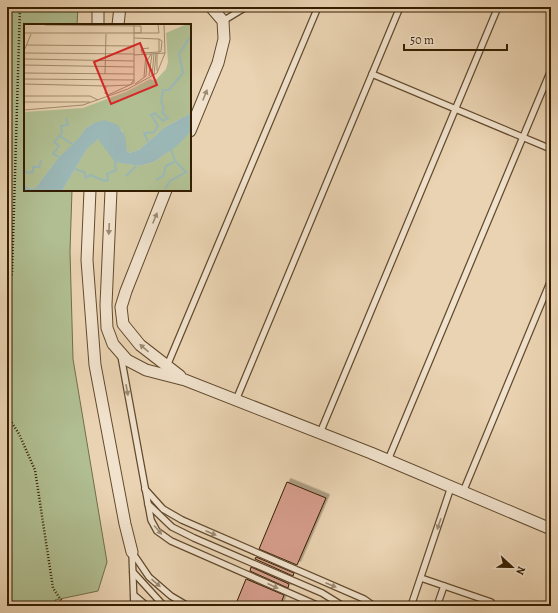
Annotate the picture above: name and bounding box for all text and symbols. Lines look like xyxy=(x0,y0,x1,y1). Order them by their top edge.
inset map xyxy=(24,24,191,191)
scale bar xyxy=(404,26,507,52)
text: 50 m xyxy=(410,32,434,48)
one-way arrow xyxy=(202,89,208,101)
one-way arrow xyxy=(153,211,159,223)
one-way arrow xyxy=(106,223,112,236)
one-way arrow xyxy=(138,343,149,352)
one-way arrow xyxy=(124,384,130,396)
one-way arrow xyxy=(436,518,442,530)
one-way arrow xyxy=(153,524,162,535)
one-way arrow xyxy=(206,530,217,536)
north arrow xyxy=(492,547,532,587)
text: N xyxy=(512,564,529,577)
one-way arrow xyxy=(150,578,161,587)
one-way arrow xyxy=(325,582,336,588)
one-way arrow xyxy=(268,583,279,589)

